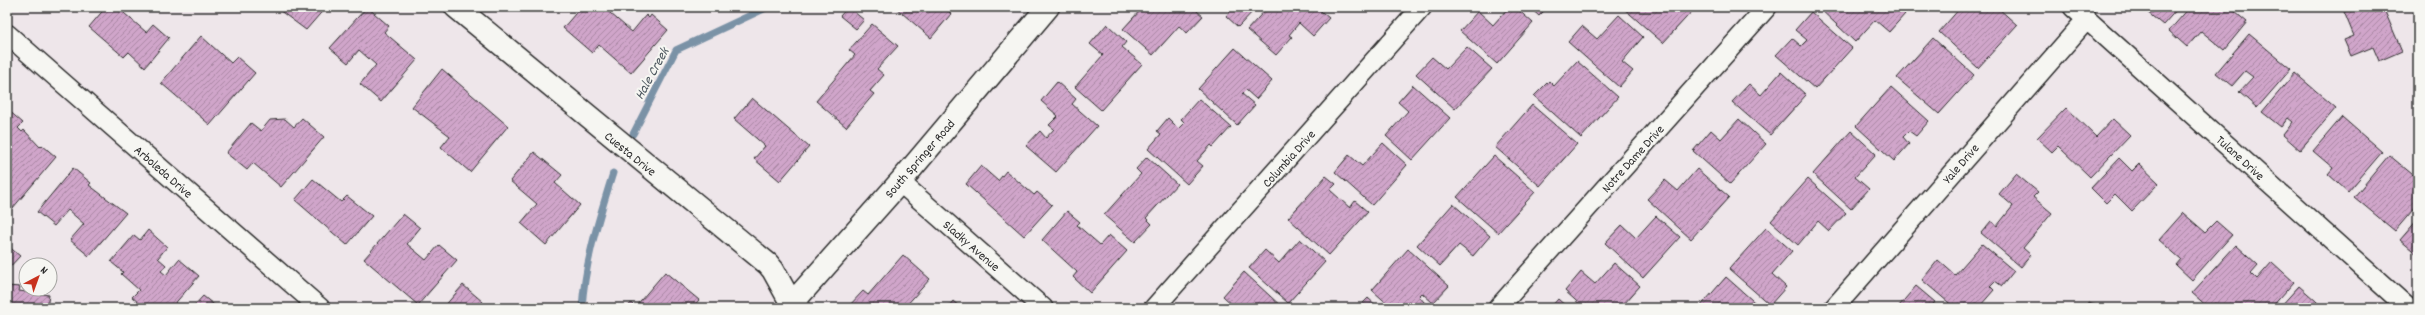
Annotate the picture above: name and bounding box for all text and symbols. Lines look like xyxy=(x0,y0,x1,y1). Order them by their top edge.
water label: Hale Creek xyxy=(630,43,676,104)
street label: South Springer Road xyxy=(881,116,961,203)
street label: Notre Dame Drive xyxy=(1598,121,1670,198)
street label: Columbia Drive xyxy=(1259,126,1321,193)
street label: Cuesta Drive xyxy=(599,128,660,182)
street label: Tulane Drive xyxy=(2211,132,2268,186)
street label: Yale Drive xyxy=(1939,140,1985,189)
street label: Arboleda Drive xyxy=(129,142,196,204)
street label: Sladky Avenue xyxy=(938,217,1003,277)
north arrow xyxy=(18,257,58,297)
text: N xyxy=(36,263,51,279)

